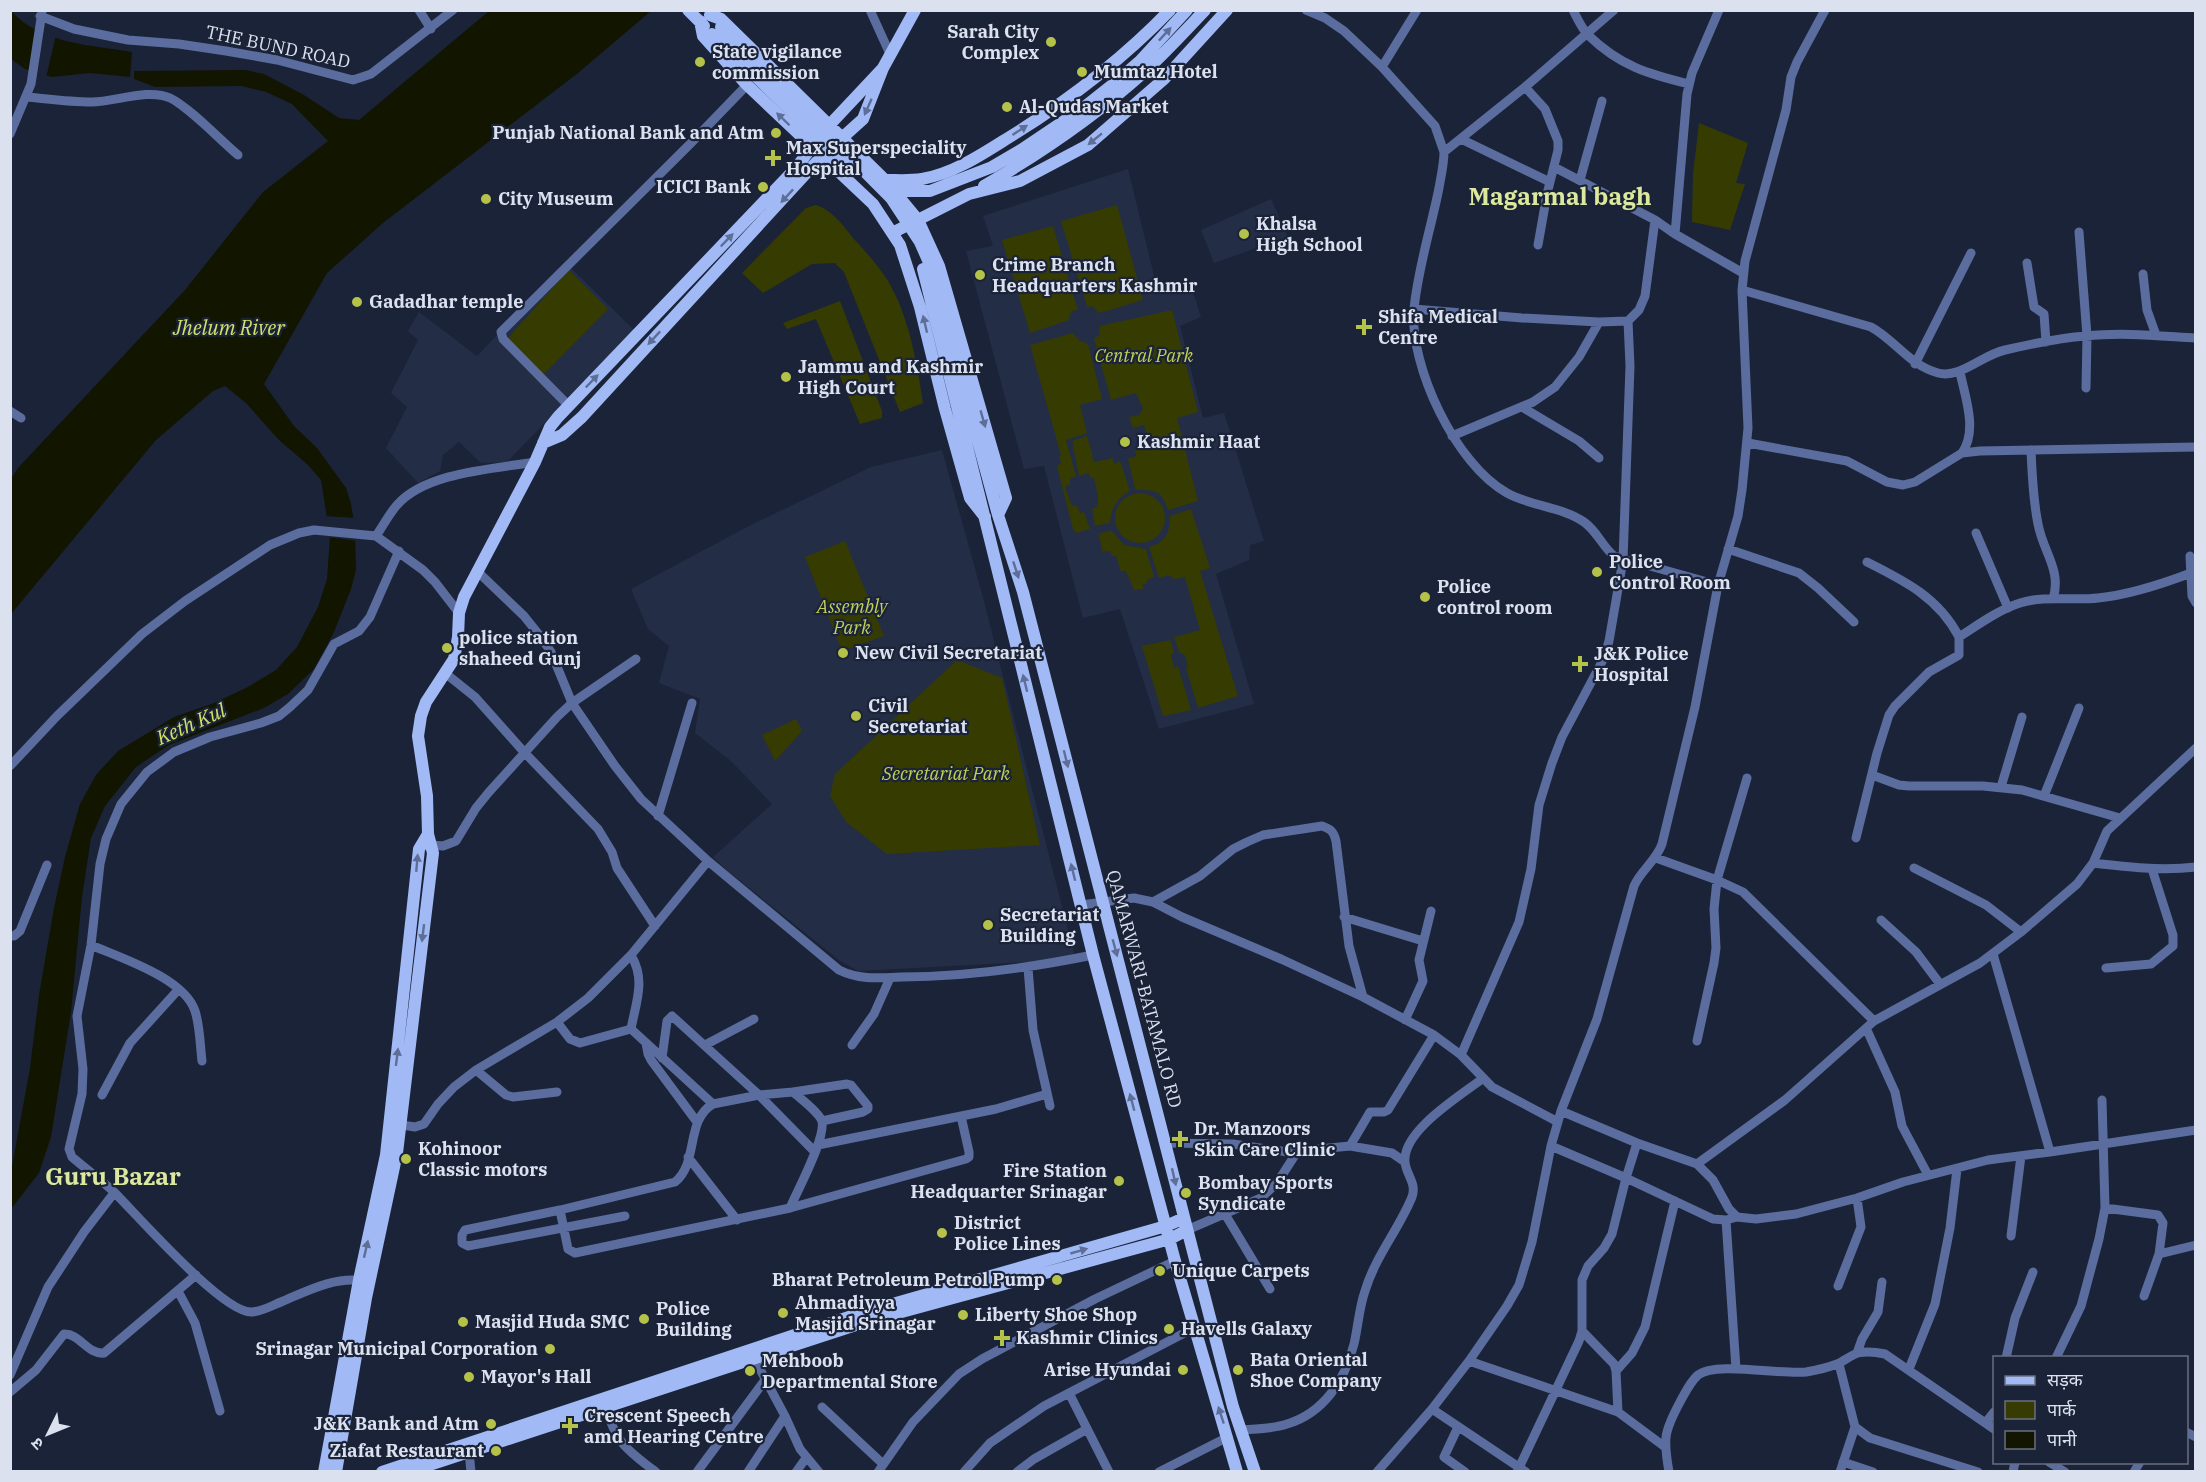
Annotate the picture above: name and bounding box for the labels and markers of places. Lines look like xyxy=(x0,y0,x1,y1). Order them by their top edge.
place label: Sarah City Complex xyxy=(947,20,1040,64)
marker: Sarah City Complex xyxy=(1044,35,1058,49)
place label: State vigilance commission xyxy=(712,40,842,84)
marker: State vigilance commission xyxy=(693,55,707,69)
place label: Mumtaz Hotel xyxy=(1094,60,1218,83)
marker: Mumtaz Hotel xyxy=(1075,65,1089,79)
place label: Al-Qudas Market xyxy=(1019,95,1169,118)
marker: Al-Qudas Market xyxy=(1000,100,1014,114)
place label: Punjab National Bank and Atm xyxy=(492,121,765,144)
marker: Punjab National Bank and Atm xyxy=(769,126,783,140)
place label: Max Superspeciality Hospital xyxy=(786,136,967,180)
marker: Max Superspeciality Hospital xyxy=(764,149,782,167)
place label: ICICI Bank xyxy=(656,175,752,198)
marker: ICICI Bank xyxy=(756,180,770,194)
place label: City Museum xyxy=(498,187,614,210)
marker: City Museum xyxy=(479,192,493,206)
place label: Khalsa High School xyxy=(1256,212,1363,256)
marker: Khalsa High School xyxy=(1237,227,1251,241)
place label: Crime Branch Headquarters Kashmir xyxy=(992,253,1197,297)
marker: Crime Branch Headquarters Kashmir xyxy=(973,268,987,282)
place label: Gadadhar temple xyxy=(369,290,523,313)
marker: Gadadhar temple xyxy=(350,295,364,309)
place label: Shifa Medical Centre xyxy=(1378,305,1498,349)
marker: Shifa Medical Centre xyxy=(1355,318,1373,336)
place label: Jammu and Kashmir High Court xyxy=(798,355,983,399)
marker: Jammu and Kashmir High Court xyxy=(779,370,793,384)
place label: Kashmir Haat xyxy=(1137,430,1261,453)
marker: Kashmir Haat xyxy=(1118,435,1132,449)
place label: Police Control Room xyxy=(1609,550,1731,594)
marker: Police Control Room xyxy=(1590,565,1604,579)
place label: Police control room xyxy=(1437,575,1553,619)
marker: Police control room xyxy=(1418,590,1432,604)
place label: police station shaheed Gunj xyxy=(459,626,581,670)
marker: police station shaheed Gunj xyxy=(440,641,454,655)
place label: New Civil Secretariat xyxy=(855,641,1042,664)
place label: J&K Police Hospital xyxy=(1594,642,1689,686)
marker: New Civil Secretariat xyxy=(836,646,850,660)
marker: J&K Police Hospital xyxy=(1571,655,1589,673)
place label: Civil Secretariat xyxy=(868,694,967,738)
marker: Civil Secretariat xyxy=(849,709,863,723)
place label: Secretariat Building xyxy=(1000,903,1099,947)
marker: Secretariat Building xyxy=(981,918,995,932)
place label: Dr. Manzoors Skin Care Clinic xyxy=(1194,1117,1336,1161)
marker: Dr. Manzoors Skin Care Clinic xyxy=(1171,1130,1189,1148)
place label: Kohinoor Classic motors xyxy=(418,1137,547,1181)
marker: Kohinoor Classic motors xyxy=(399,1152,413,1166)
place label: Fire Station Headquarter Srinagar xyxy=(910,1159,1107,1203)
place label: Bombay Sports Syndicate xyxy=(1198,1171,1333,1215)
marker: Fire Station Headquarter Srinagar xyxy=(1112,1174,1126,1188)
marker: Bombay Sports Syndicate xyxy=(1179,1186,1193,1200)
place label: District Police Lines xyxy=(954,1211,1061,1255)
marker: District Police Lines xyxy=(935,1226,949,1240)
place label: Unique Carpets xyxy=(1172,1259,1310,1282)
marker: Unique Carpets xyxy=(1153,1264,1167,1278)
place label: Bharat Petroleum Petrol Pump xyxy=(772,1268,1045,1291)
marker: Bharat Petroleum Petrol Pump xyxy=(1050,1273,1064,1287)
place label: Ahmadiyya Masjid Srinagar xyxy=(795,1291,936,1335)
place label: Police Building xyxy=(656,1297,732,1341)
place label: Liberty Shoe Shop xyxy=(975,1303,1137,1326)
marker: Ahmadiyya Masjid Srinagar xyxy=(776,1306,790,1320)
marker: Liberty Shoe Shop xyxy=(956,1308,970,1322)
place label: Masjid Huda SMC xyxy=(475,1310,629,1333)
marker: Police Building xyxy=(637,1312,651,1326)
marker: Masjid Huda SMC xyxy=(456,1315,470,1329)
place label: Havells Galaxy xyxy=(1181,1317,1313,1340)
marker: Havells Galaxy xyxy=(1162,1322,1176,1336)
place label: Kashmir Clinics xyxy=(1016,1326,1158,1349)
marker: Kashmir Clinics xyxy=(993,1329,1011,1347)
place label: Srinagar Municipal Corporation xyxy=(255,1337,538,1360)
marker: Srinagar Municipal Corporation xyxy=(543,1342,557,1356)
place label: Bata Oriental Shoe Company xyxy=(1250,1348,1382,1392)
place label: Mehboob Departmental Store xyxy=(762,1349,938,1393)
place label: Arise Hyundai xyxy=(1044,1358,1171,1381)
marker: Arise Hyundai xyxy=(1176,1363,1190,1377)
marker: Bata Oriental Shoe Company xyxy=(1231,1363,1245,1377)
marker: Mehboob Departmental Store xyxy=(743,1364,757,1378)
place label: Mayor's Hall xyxy=(481,1365,592,1388)
marker: Mayor's Hall xyxy=(462,1370,476,1384)
place label: Crescent Speech amd Hearing Centre xyxy=(584,1404,764,1448)
place label: J&K Bank and Atm xyxy=(314,1412,480,1435)
marker: J&K Bank and Atm xyxy=(484,1417,498,1431)
marker: Crescent Speech amd Hearing Centre xyxy=(561,1417,579,1435)
place label: Ziafat Restaurant xyxy=(330,1439,484,1462)
marker: Ziafat Restaurant xyxy=(489,1444,503,1458)

